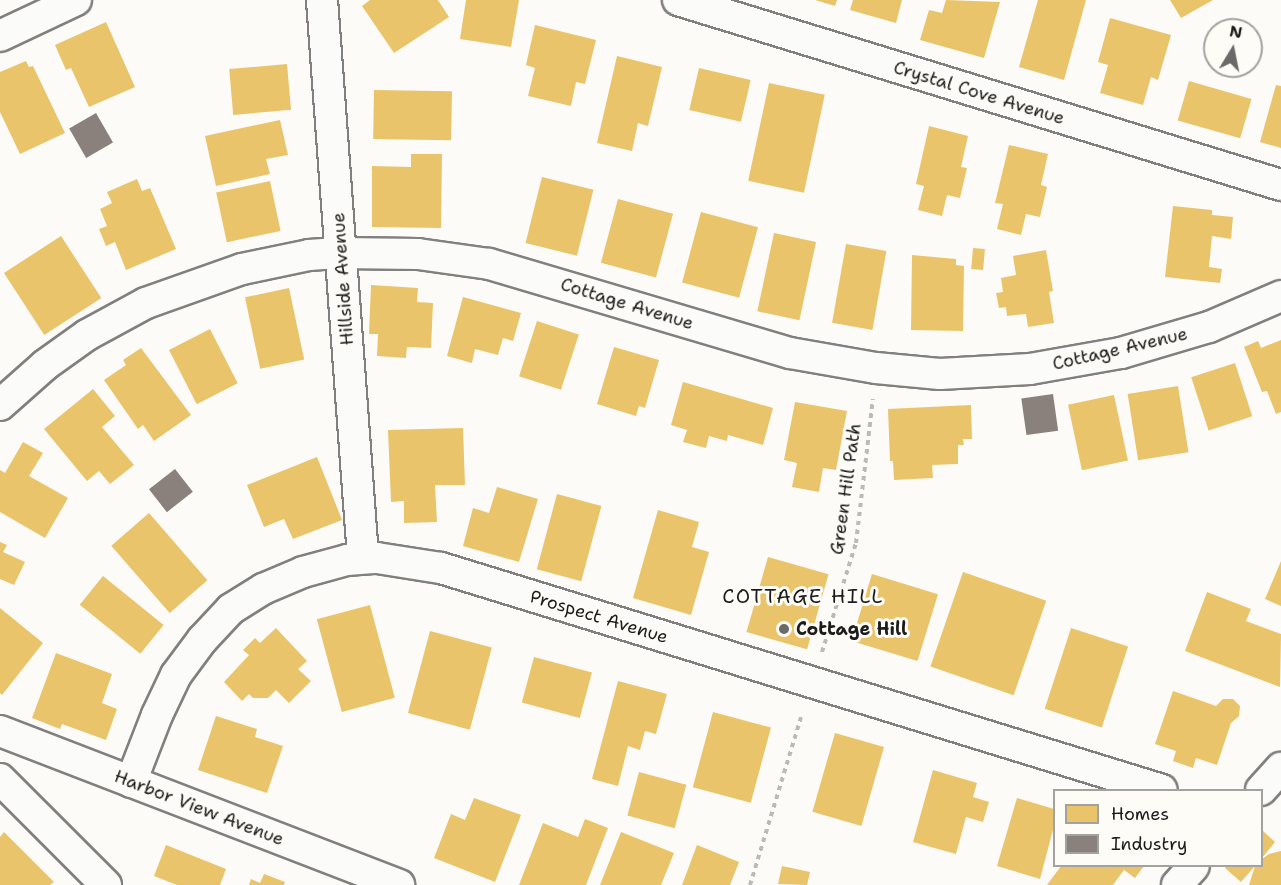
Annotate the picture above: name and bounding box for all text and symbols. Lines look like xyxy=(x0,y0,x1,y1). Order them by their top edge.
north arrow xyxy=(1203,18,1263,78)
text: N xyxy=(1228,20,1244,43)
street label: Crystal Cove Avenue xyxy=(891,57,1067,129)
street label: Hillside Avenue xyxy=(328,212,358,346)
street label: Cottage Avenue xyxy=(558,273,696,335)
street label: Cottage Avenue xyxy=(1050,323,1190,375)
street label: Green Hill Path xyxy=(826,422,866,556)
district label: COTTAGE HILL xyxy=(722,584,884,608)
street label: Prospect Avenue xyxy=(527,586,671,648)
place label: Cottage Hill xyxy=(796,618,907,640)
marker: Cottage Hill xyxy=(777,622,791,636)
street label: Harbor View Avenue xyxy=(111,766,287,850)
legend xyxy=(1053,789,1263,867)
text: Homes xyxy=(1111,802,1169,826)
text: Industry xyxy=(1111,832,1187,856)

